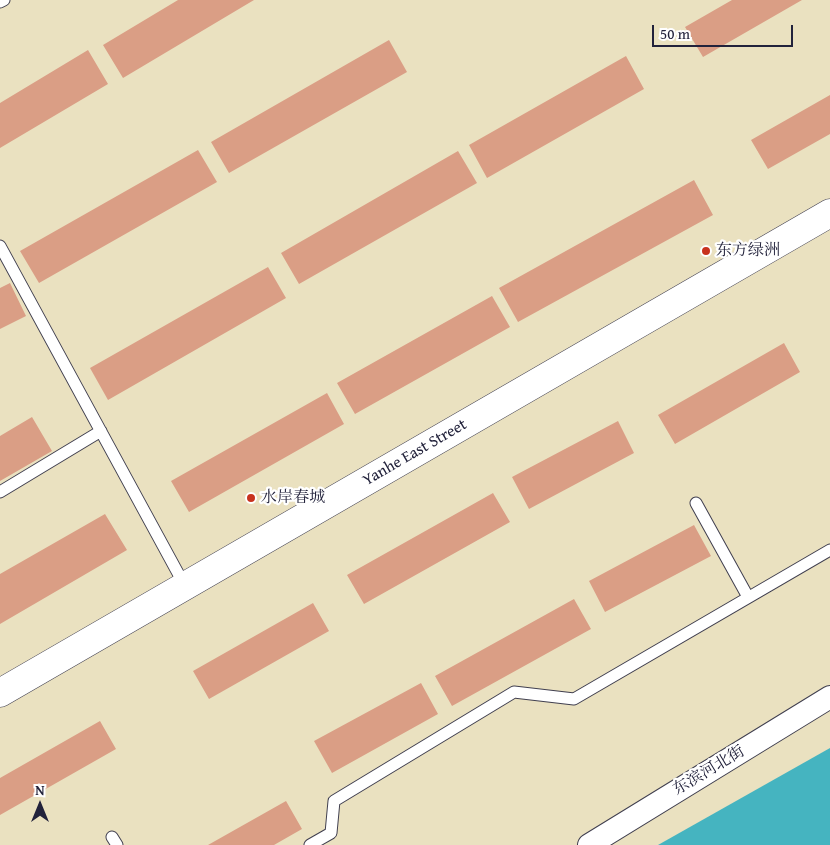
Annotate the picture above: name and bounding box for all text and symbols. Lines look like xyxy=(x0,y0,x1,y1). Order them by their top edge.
scale bar xyxy=(655,15,796,47)
text: 50 m xyxy=(660,23,690,44)
place label: 东方绿洲 xyxy=(716,241,780,261)
marker: 东方绿洲 xyxy=(700,245,712,257)
street label: Yanhe East Street xyxy=(360,415,470,491)
place label: 水岸春城 xyxy=(261,488,325,508)
marker: 水岸春城 xyxy=(245,492,257,504)
street label: 东滨河北街 xyxy=(670,742,748,800)
north arrow xyxy=(15,780,65,830)
text: N xyxy=(35,780,45,800)

